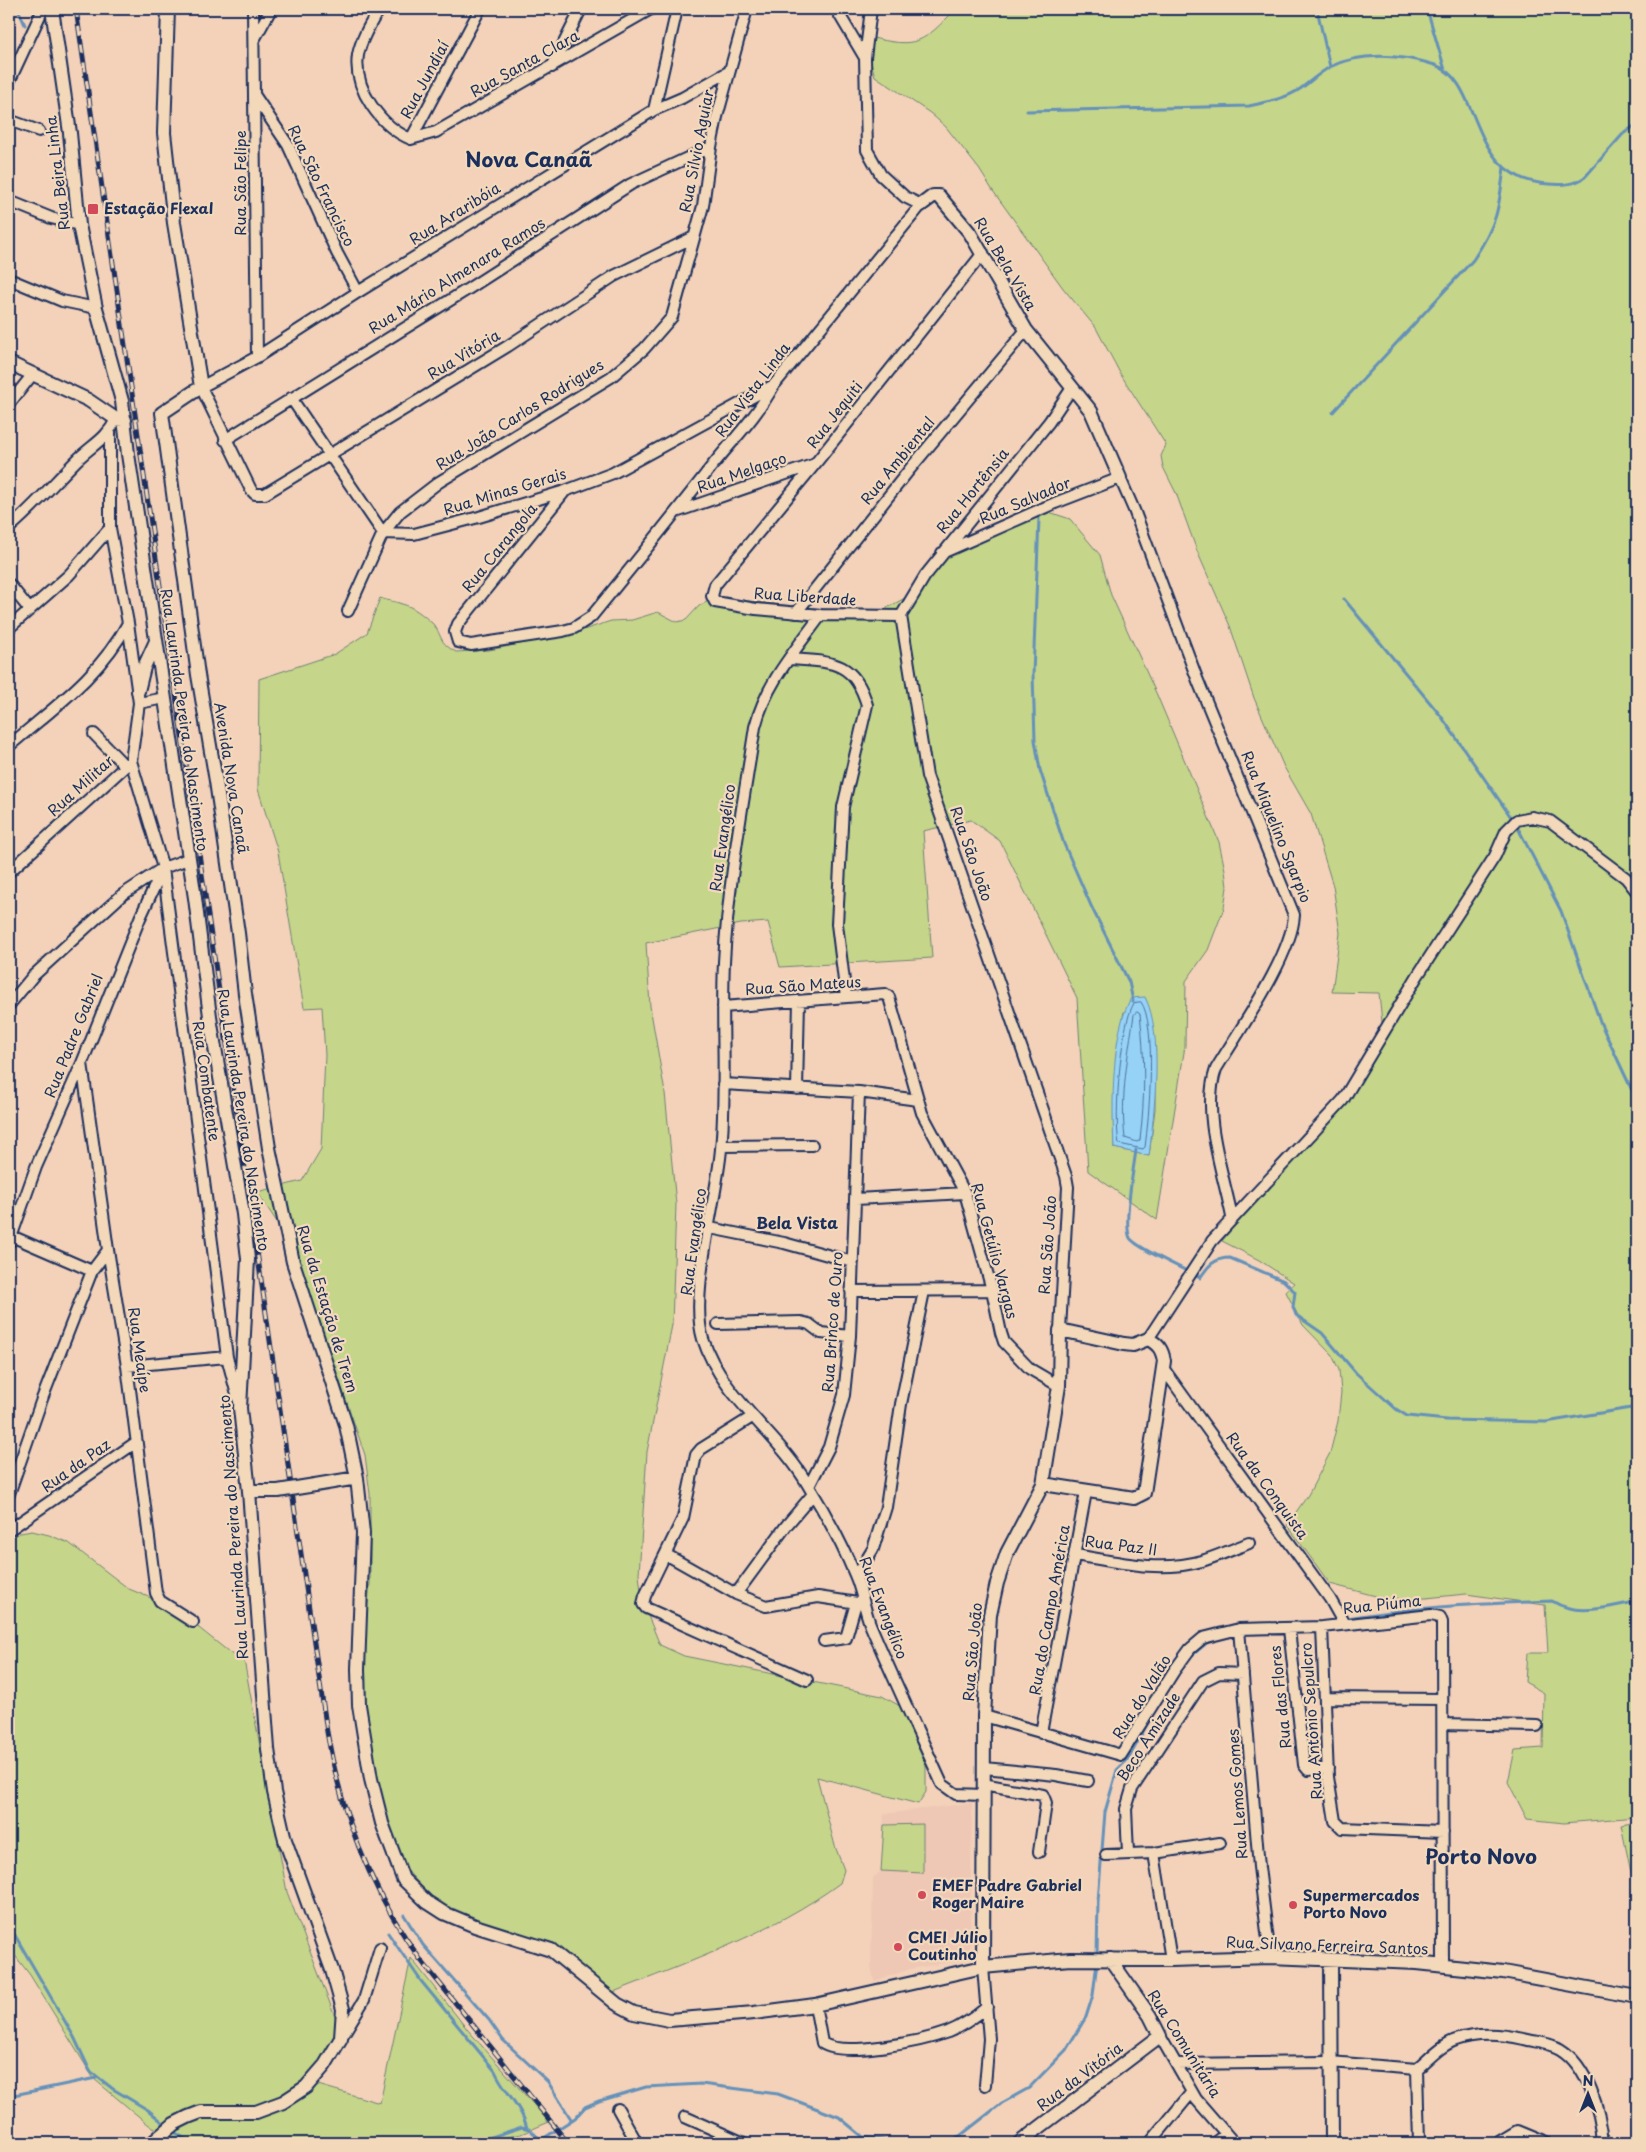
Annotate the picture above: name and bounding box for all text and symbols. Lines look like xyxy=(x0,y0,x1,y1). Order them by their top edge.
street label: Rua Santa Clara xyxy=(466,23,583,102)
street label: Rua Jundiaí xyxy=(393,35,454,122)
street label: Rua Silvio Aguiar xyxy=(672,87,719,214)
street label: Rua Beira Linha xyxy=(38,114,75,232)
street label: Rua São Francisco xyxy=(283,121,362,250)
street label: Rua São Felipe xyxy=(228,130,251,236)
district label: Nova Canaã xyxy=(466,144,593,174)
street label: Rua Araribóia xyxy=(404,176,504,250)
place label: Estação Flexal xyxy=(104,196,213,219)
marker: Estação Flexal xyxy=(86,202,100,216)
street label: Rua Mário Almenara Ramos xyxy=(363,211,549,339)
street label: Rua Bela Vista xyxy=(969,212,1044,315)
street label: Rua Vitória xyxy=(423,323,504,384)
street label: Rua Vista Linda xyxy=(709,337,795,441)
street label: Rua João Carlos Rodrigues xyxy=(431,352,608,475)
street label: Rua Jequiti xyxy=(800,376,867,453)
street label: Rua Ambiental xyxy=(854,411,940,509)
street label: Rua Hortênsia xyxy=(930,442,1014,538)
street label: Rua Melgaço xyxy=(694,446,789,498)
street label: Rua Minas Gerais xyxy=(440,461,569,520)
street label: Rua Salvador xyxy=(975,470,1074,529)
street label: Rua Carangola xyxy=(456,497,543,597)
street label: Rua Liberdade xyxy=(753,580,857,611)
street label: Rua Laurinda Pereira do Nascimento xyxy=(156,587,215,853)
street label: Avenida Nova Canaã xyxy=(209,700,256,855)
street label: Rua Miquelino Sgarpio xyxy=(1236,747,1318,906)
street label: Rua Militar xyxy=(42,749,118,821)
street label: Rua Evangélico xyxy=(703,783,740,893)
street label: Rua São João xyxy=(945,803,999,904)
street label: Rua São Mateus xyxy=(744,969,862,1000)
street label: Rua Padre Gabriel xyxy=(37,970,108,1101)
street label: Rua Laurinda Pereira do Nascimento xyxy=(212,987,277,1253)
street label: Rua Combatente xyxy=(188,1019,227,1142)
street label: Rua Getúlio Vargas xyxy=(966,1180,1025,1321)
street label: Rua Evangélico xyxy=(674,1187,711,1297)
street label: Rua São João xyxy=(1032,1195,1061,1295)
district label: Bela Vista xyxy=(756,1210,838,1234)
street label: Rua da Estação de Trem xyxy=(292,1222,365,1395)
street label: Rua Brinco de Ouro xyxy=(815,1251,848,1393)
street label: Rua Meaípe xyxy=(123,1305,158,1394)
street label: Rua Laurinda Pereira do Nascimento xyxy=(212,1394,253,1660)
street label: Rua da Conquista xyxy=(1221,1427,1315,1544)
street label: Rua da Paz xyxy=(36,1432,114,1497)
street label: Rua do Campo América xyxy=(1022,1522,1075,1697)
street label: Rua Paz II xyxy=(1084,1529,1159,1560)
street label: Rua Evangélico xyxy=(854,1553,915,1662)
street label: Rua Piúma xyxy=(1342,1588,1423,1619)
street label: Rua São João xyxy=(956,1601,987,1702)
street label: Rua Antônio Sepulcro xyxy=(1294,1642,1327,1800)
street label: Rua das Flores xyxy=(1263,1644,1296,1750)
street label: Rua do Valão xyxy=(1106,1650,1176,1743)
street label: Beco Amizade xyxy=(1110,1687,1185,1785)
street label: Rua Lemos Gomes xyxy=(1220,1728,1253,1860)
district label: Porto Novo xyxy=(1425,1841,1537,1871)
place label: EMEF Padre Gabriel Roger Maire xyxy=(932,1873,1082,1913)
place label: Supermercados Porto Novo xyxy=(1303,1883,1420,1923)
marker: EMEF Padre Gabriel Roger Maire xyxy=(916,1889,928,1901)
marker: Supermercados Porto Novo xyxy=(1287,1899,1299,1911)
place label: CMEI Júlio Coutinho xyxy=(908,1925,987,1965)
street label: Rua Silvano Ferreira Santos xyxy=(1226,1929,1429,1960)
marker: CMEI Júlio Coutinho xyxy=(892,1941,904,1953)
street label: Rua Comunitária xyxy=(1143,1985,1228,2102)
street label: Rua da Vitória xyxy=(1031,2035,1128,2116)
north arrow xyxy=(1564,2070,1614,2120)
text: N xyxy=(1582,2070,1594,2091)

